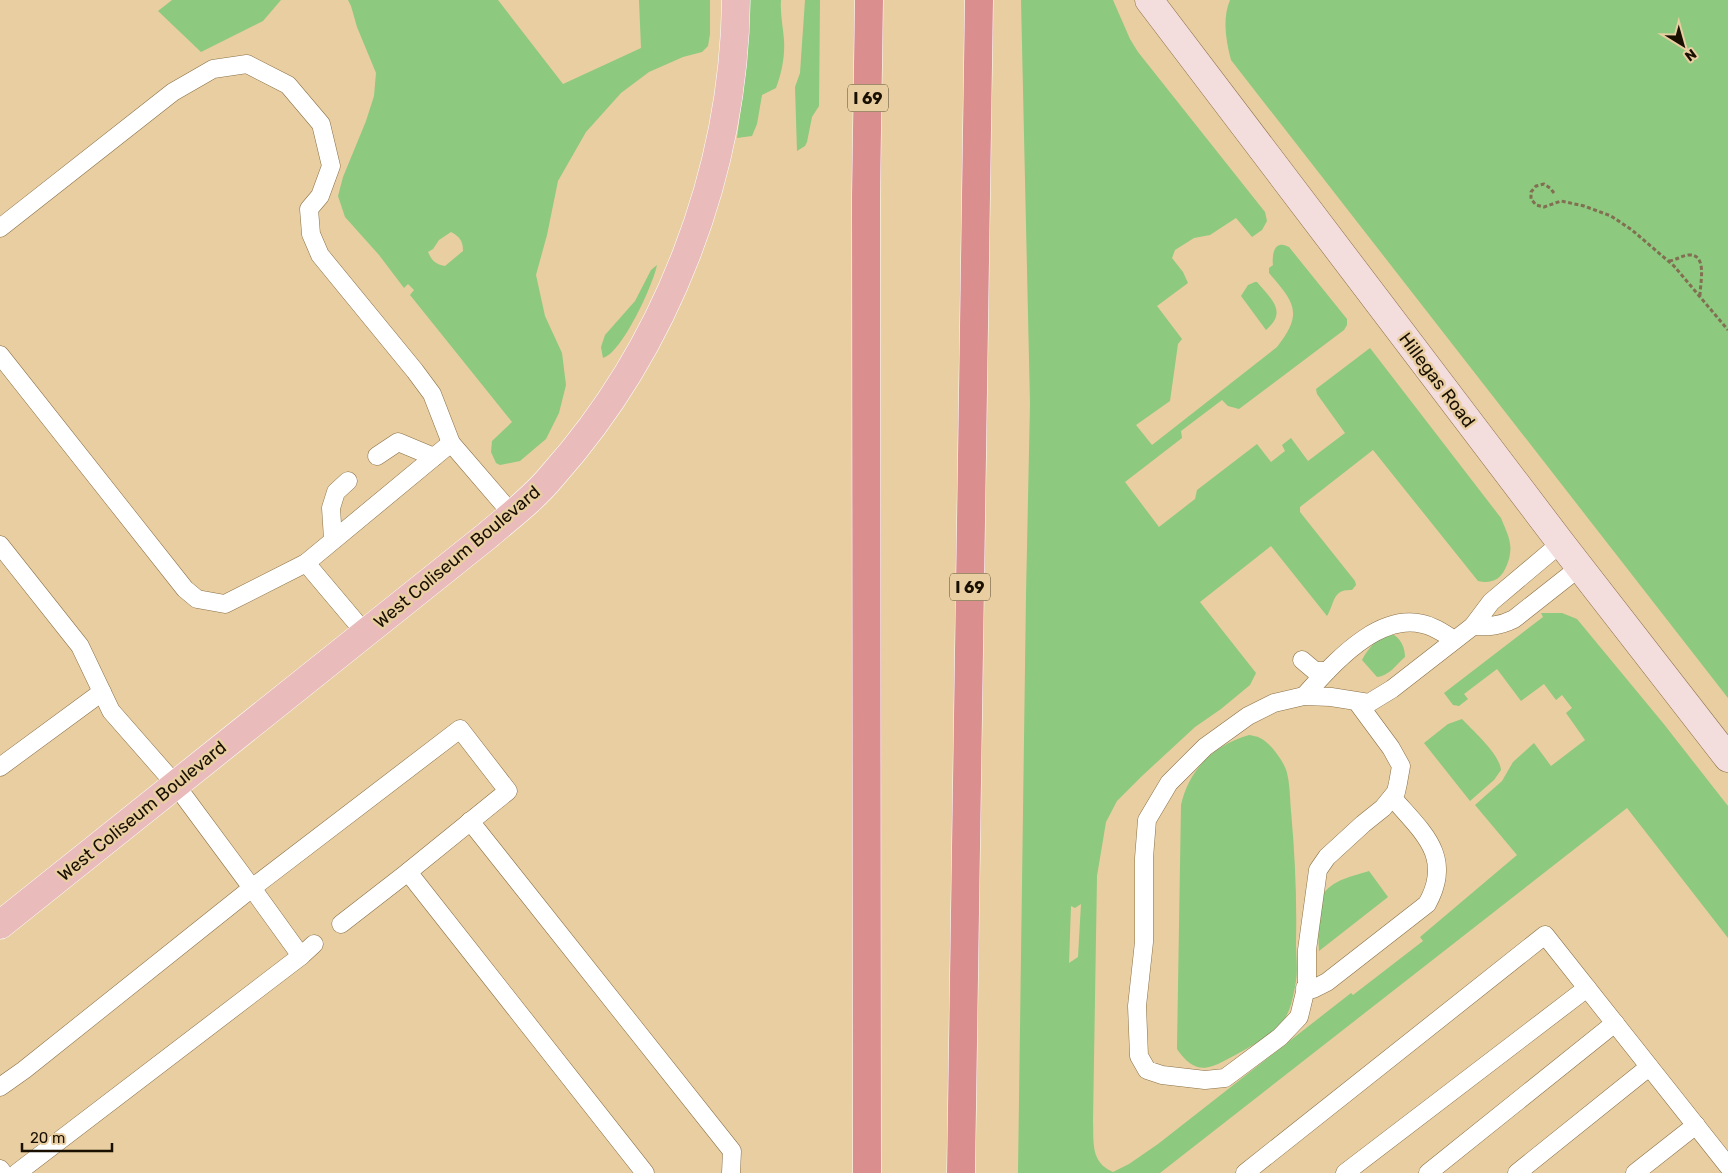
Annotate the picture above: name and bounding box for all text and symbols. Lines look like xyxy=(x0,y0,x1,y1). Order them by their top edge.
north arrow xyxy=(1658,20,1708,70)
text: N xyxy=(1681,45,1700,65)
road number: I 69 xyxy=(848,85,888,112)
street label: Hillegas Road xyxy=(1394,328,1480,432)
street label: West Coliseum Boulevard xyxy=(369,481,545,633)
road number: I 69 xyxy=(950,574,990,600)
street label: West Coliseum Boulevard xyxy=(53,736,231,886)
scale bar xyxy=(22,1120,112,1152)
text: 20 m xyxy=(30,1129,65,1147)

